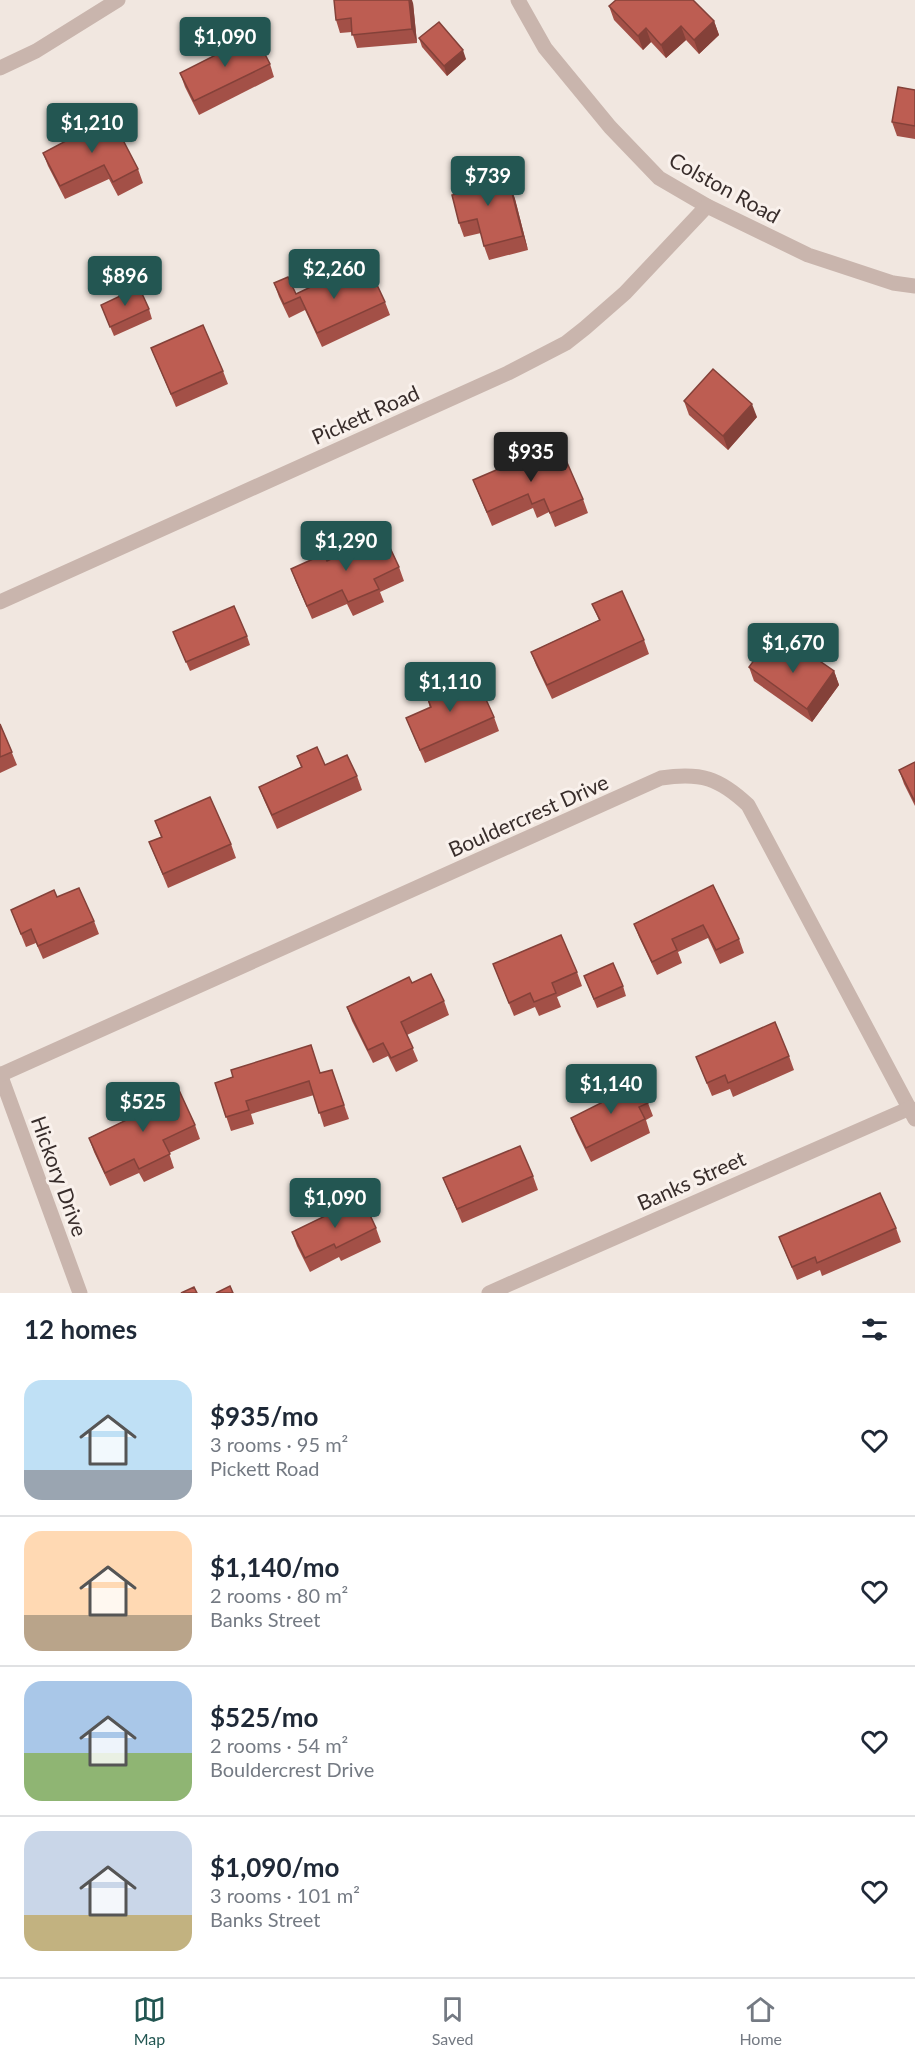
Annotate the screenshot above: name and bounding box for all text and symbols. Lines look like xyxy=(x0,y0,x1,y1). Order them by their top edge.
pin: $1,090 xyxy=(176,17,274,68)
text: $1,090 xyxy=(194,24,256,48)
pin: $1,210 xyxy=(43,103,141,154)
text: $1,210 xyxy=(61,110,123,134)
street label: Colston Road xyxy=(665,146,785,228)
pin: $739 xyxy=(452,156,524,207)
text: $739 xyxy=(465,163,511,187)
pin: $2,260 xyxy=(285,249,383,300)
pin: $896 xyxy=(89,256,161,307)
text: $2,260 xyxy=(303,256,365,280)
text: $896 xyxy=(102,263,148,287)
street label: Pickett Road xyxy=(307,379,423,449)
pin: $935 xyxy=(495,432,567,483)
text: $935 xyxy=(508,439,554,463)
pin: $1,290 xyxy=(297,521,395,572)
text: $1,290 xyxy=(315,528,377,552)
pin: $1,670 xyxy=(744,623,842,674)
text: $1,670 xyxy=(762,630,824,654)
pin: $1,110 xyxy=(401,662,499,713)
text: $1,110 xyxy=(419,669,481,693)
street label: Bouldercrest Drive xyxy=(444,769,612,861)
pin: $1,140 xyxy=(562,1064,660,1115)
text: $1,140 xyxy=(580,1071,642,1095)
pin: $525 xyxy=(107,1082,179,1133)
text: $525 xyxy=(120,1089,166,1113)
street label: Hickory Drive xyxy=(27,1112,93,1240)
street label: Banks Street xyxy=(633,1145,749,1215)
pin: $1,090 xyxy=(286,1178,384,1229)
text: $1,090 xyxy=(304,1185,366,1209)
text: 12 homes xyxy=(24,1313,137,1345)
icon: filters xyxy=(858,1313,891,1346)
text: $935/mo xyxy=(210,1400,318,1432)
icon: home xyxy=(72,1404,144,1476)
icon: heart xyxy=(858,1424,891,1457)
text: 3 rooms · 95 m² xyxy=(210,1432,348,1456)
text: Pickett Road xyxy=(210,1456,320,1480)
text: $1,140/mo xyxy=(210,1551,340,1583)
icon: home xyxy=(72,1555,144,1627)
icon: heart xyxy=(858,1575,891,1608)
text: 2 rooms · 80 m² xyxy=(210,1583,348,1607)
text: Banks Street xyxy=(210,1607,320,1631)
text: $525/mo xyxy=(210,1701,318,1733)
icon: home xyxy=(72,1705,144,1777)
icon: heart xyxy=(858,1725,891,1758)
text: 2 rooms · 54 m² xyxy=(210,1733,348,1757)
text: Bouldercrest Drive xyxy=(210,1757,374,1781)
text: $1,090/mo xyxy=(210,1851,340,1883)
icon: home xyxy=(72,1855,144,1927)
icon: heart xyxy=(858,1875,891,1908)
text: 3 rooms · 101 m² xyxy=(210,1883,360,1907)
text: Banks Street xyxy=(210,1907,320,1931)
tab: Map xyxy=(133,1993,166,2048)
tab: Saved xyxy=(432,1993,474,2048)
tab: Home xyxy=(739,1993,782,2048)

